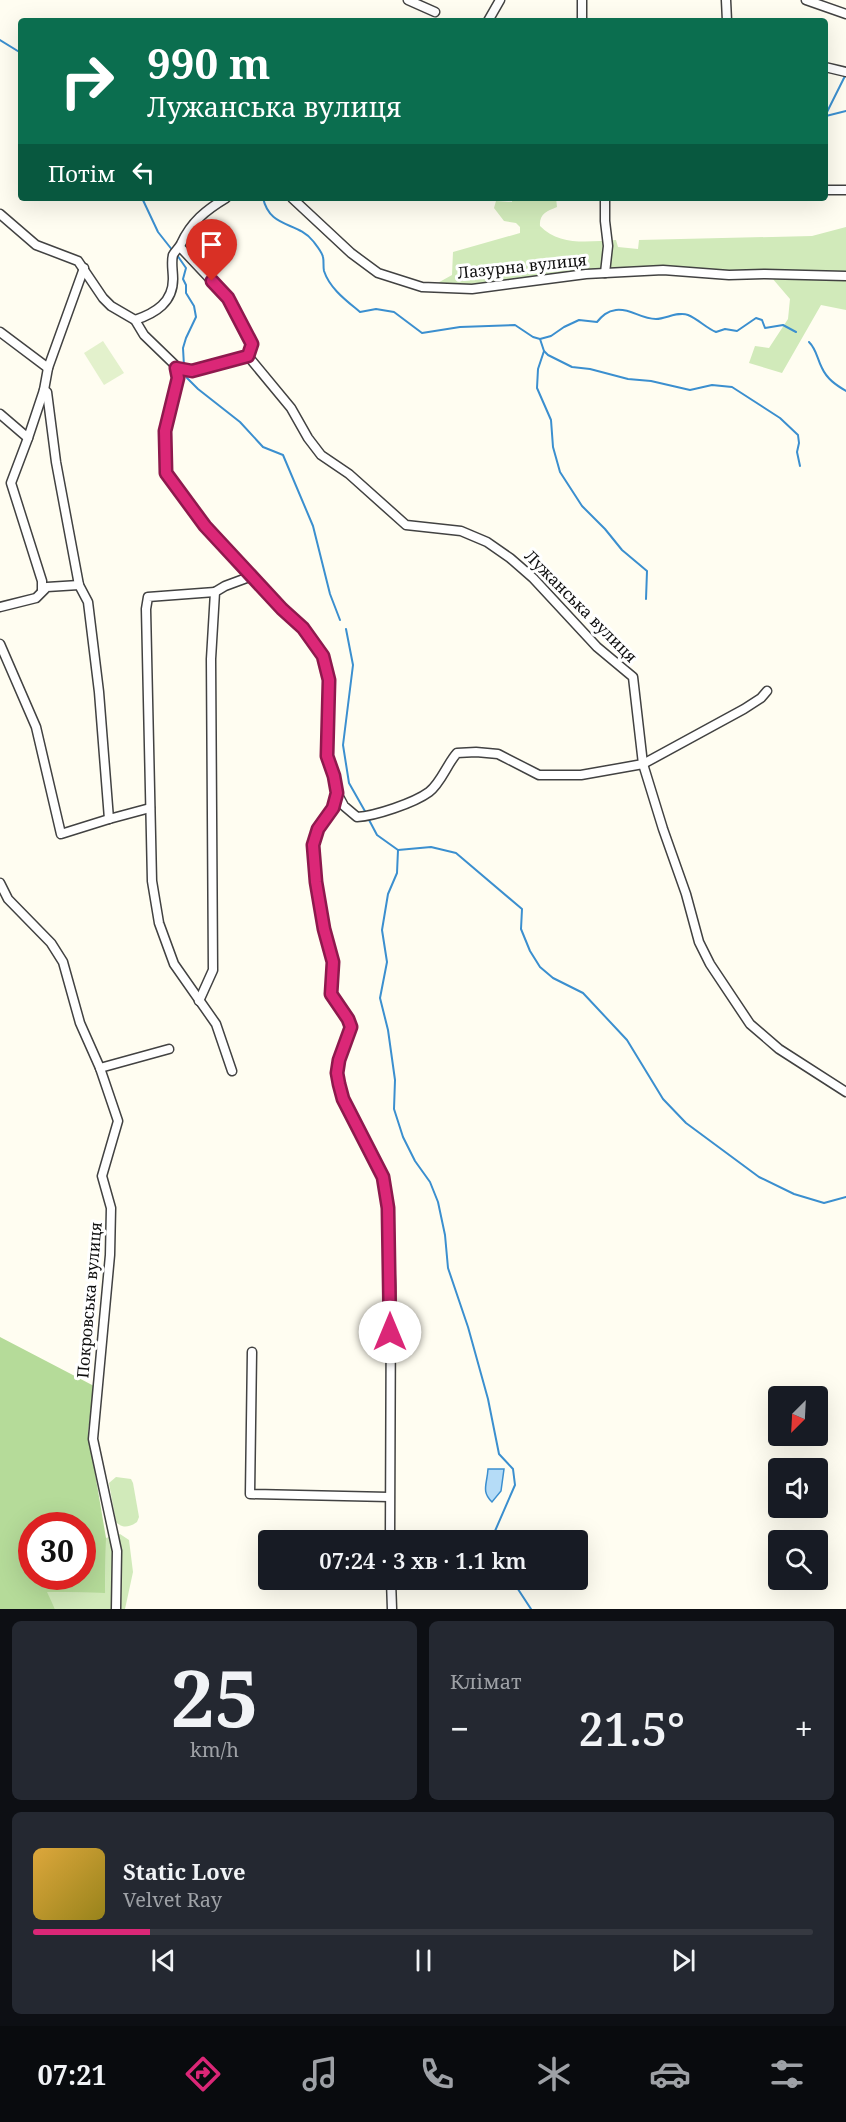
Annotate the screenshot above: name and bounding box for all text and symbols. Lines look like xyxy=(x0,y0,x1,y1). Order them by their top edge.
text: 990 m xyxy=(147,34,271,91)
icon: right xyxy=(48,42,126,120)
text: Лужанська вулиця xyxy=(147,88,402,125)
icon: left xyxy=(127,156,160,189)
text: Потім xyxy=(48,158,115,188)
pin xyxy=(186,219,237,281)
icon: arrive xyxy=(195,228,228,261)
street label: Лазурна вулиця xyxy=(456,248,588,284)
street label: Лужанська вулиця xyxy=(520,545,642,667)
street label: Покровська вулиця xyxy=(71,1221,107,1379)
position arrow xyxy=(358,1300,422,1364)
north arrow xyxy=(768,1386,828,1446)
map controls xyxy=(768,1386,828,1590)
button: sound xyxy=(768,1458,828,1518)
speed limit sign: 30 xyxy=(18,1512,96,1590)
button: search xyxy=(768,1530,828,1590)
text: 07:24 · 3 хв · 1.1 km xyxy=(319,1545,527,1575)
text: 25 xyxy=(170,1644,259,1750)
text: Клімат xyxy=(450,1668,522,1695)
text: 21.5° xyxy=(579,1698,685,1759)
text: − xyxy=(450,1706,469,1751)
text: + xyxy=(795,1706,813,1751)
text: km/h xyxy=(190,1736,239,1763)
text: Static Love xyxy=(123,1856,246,1886)
text: Velvet Ray xyxy=(123,1886,222,1913)
icon: previous xyxy=(147,1944,180,1977)
icon: pause xyxy=(407,1944,440,1977)
icon: next xyxy=(667,1944,700,1977)
icon: directions xyxy=(182,2053,224,2095)
icon: music xyxy=(299,2053,341,2095)
icon: phone xyxy=(416,2053,458,2095)
icon: climate xyxy=(533,2053,575,2095)
icon: car xyxy=(649,2053,691,2095)
icon: filters xyxy=(766,2053,808,2095)
text: 07:21 xyxy=(37,2056,107,2093)

